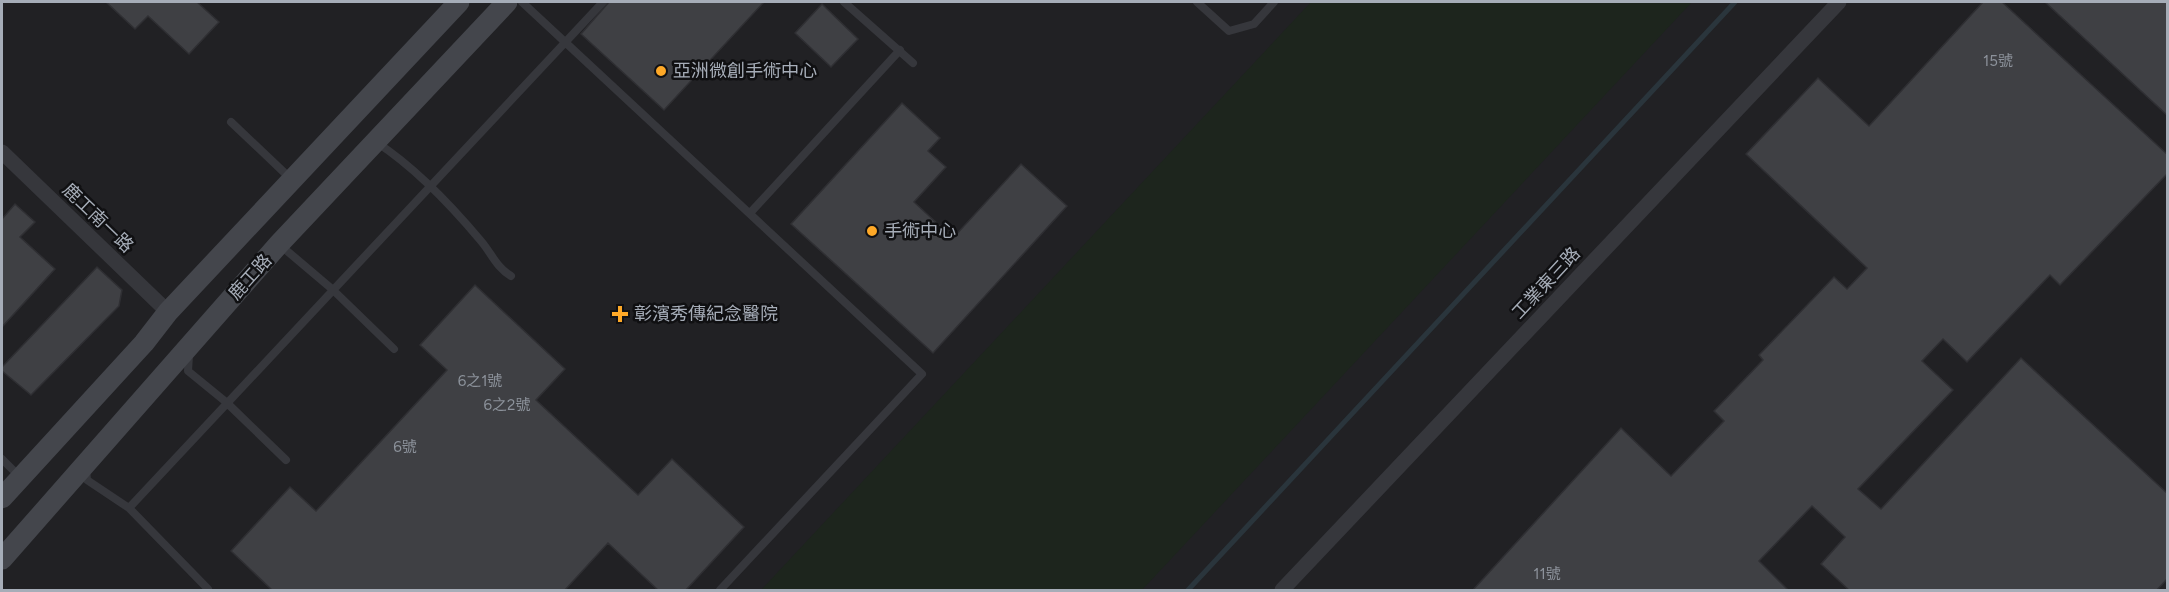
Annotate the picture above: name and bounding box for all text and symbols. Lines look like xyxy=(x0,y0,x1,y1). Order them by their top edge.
house number: 15號 xyxy=(1983,52,2013,70)
place label: 亞洲微創手術中心 xyxy=(673,60,817,82)
marker: 亞洲微創手術中心 xyxy=(654,64,668,78)
street label: 鹿工南一路 xyxy=(58,179,138,257)
place label: 手術中心 xyxy=(884,220,956,242)
marker: 手術中心 xyxy=(865,224,879,238)
street label: 工業東三路 xyxy=(1507,243,1585,323)
street label: 鹿工路 xyxy=(224,250,276,304)
place label: 彰濱秀傳紀念醫院 xyxy=(634,303,778,325)
marker: 彰濱秀傳紀念醫院 xyxy=(611,305,629,323)
house number: 6之1號 xyxy=(458,372,502,390)
house number: 6之2號 xyxy=(484,396,530,414)
house number: 6號 xyxy=(393,438,417,456)
house number: 11號 xyxy=(1533,565,1561,583)

